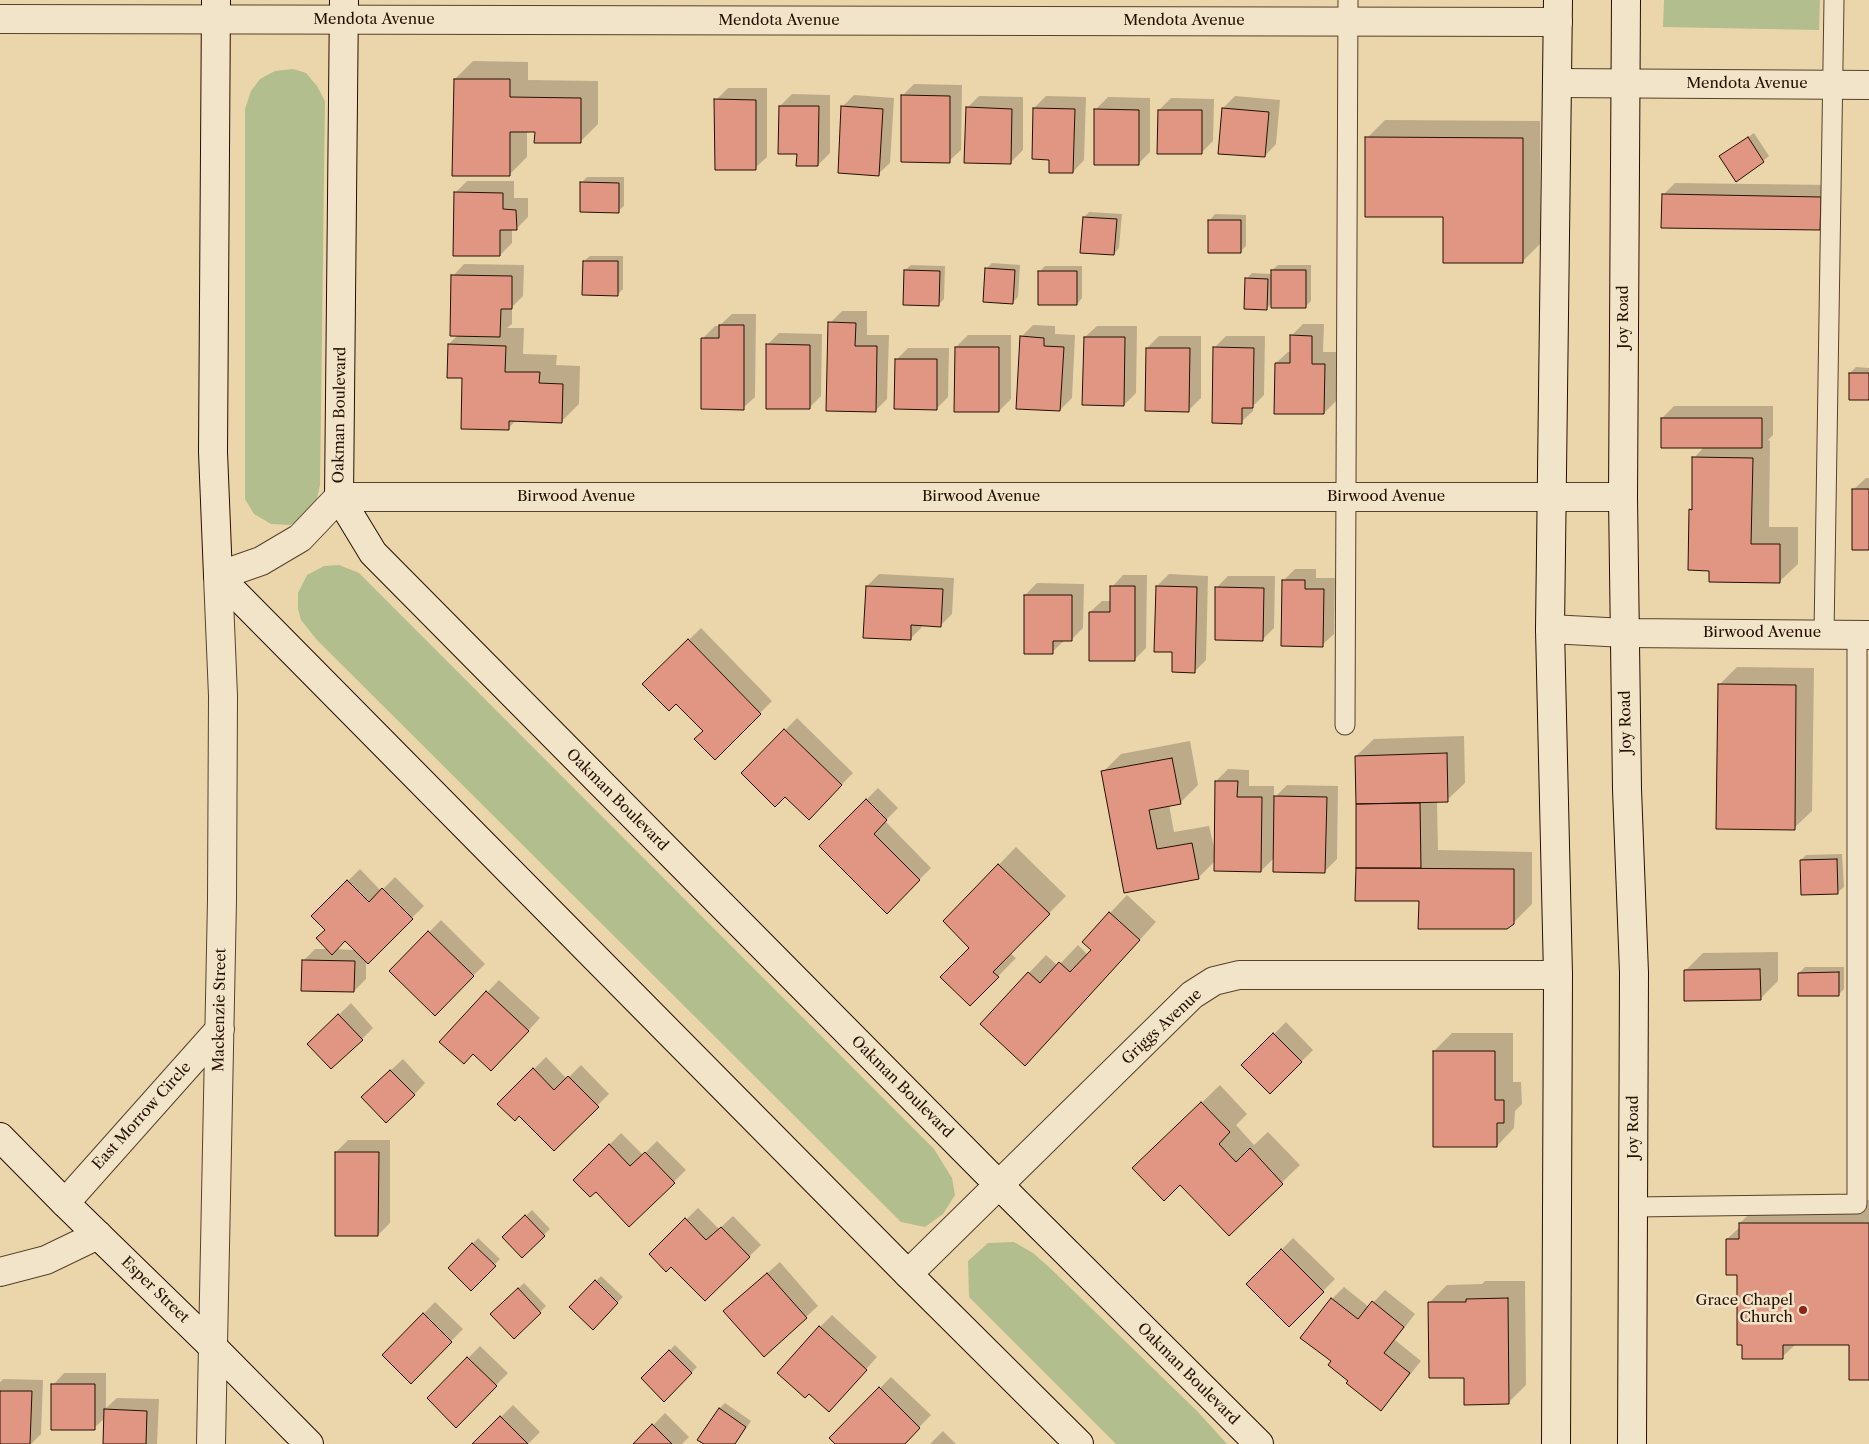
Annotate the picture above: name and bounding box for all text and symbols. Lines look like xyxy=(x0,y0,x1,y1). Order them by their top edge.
street label: Mendota Avenue xyxy=(313,11,435,29)
street label: Mendota Avenue xyxy=(718,12,840,30)
street label: Mendota Avenue xyxy=(1123,12,1245,30)
street label: Mendota Avenue xyxy=(1686,75,1808,93)
street label: Joy Road xyxy=(1615,285,1633,349)
street label: Oakman Boulevard xyxy=(330,347,350,483)
street label: Birwood Avenue xyxy=(517,488,635,506)
street label: Birwood Avenue xyxy=(922,488,1040,506)
street label: Birwood Avenue xyxy=(1327,488,1445,506)
street label: Birwood Avenue xyxy=(1703,624,1821,642)
street label: Joy Road xyxy=(1616,690,1636,754)
street label: Oakman Boulevard xyxy=(562,745,672,855)
street label: Mackenzie Street xyxy=(210,948,230,1072)
street label: Griggs Avenue xyxy=(1118,985,1206,1069)
street label: Oakman Boulevard xyxy=(847,1032,957,1142)
street label: East Morrow Circle xyxy=(89,1058,195,1174)
street label: Joy Road xyxy=(1625,1095,1643,1159)
street label: Esper Street xyxy=(117,1253,193,1327)
place label: Grace Chapel Church xyxy=(1696,1292,1793,1327)
marker: Grace Chapel Church xyxy=(1797,1304,1809,1316)
street label: Oakman Boulevard xyxy=(1133,1319,1243,1429)

